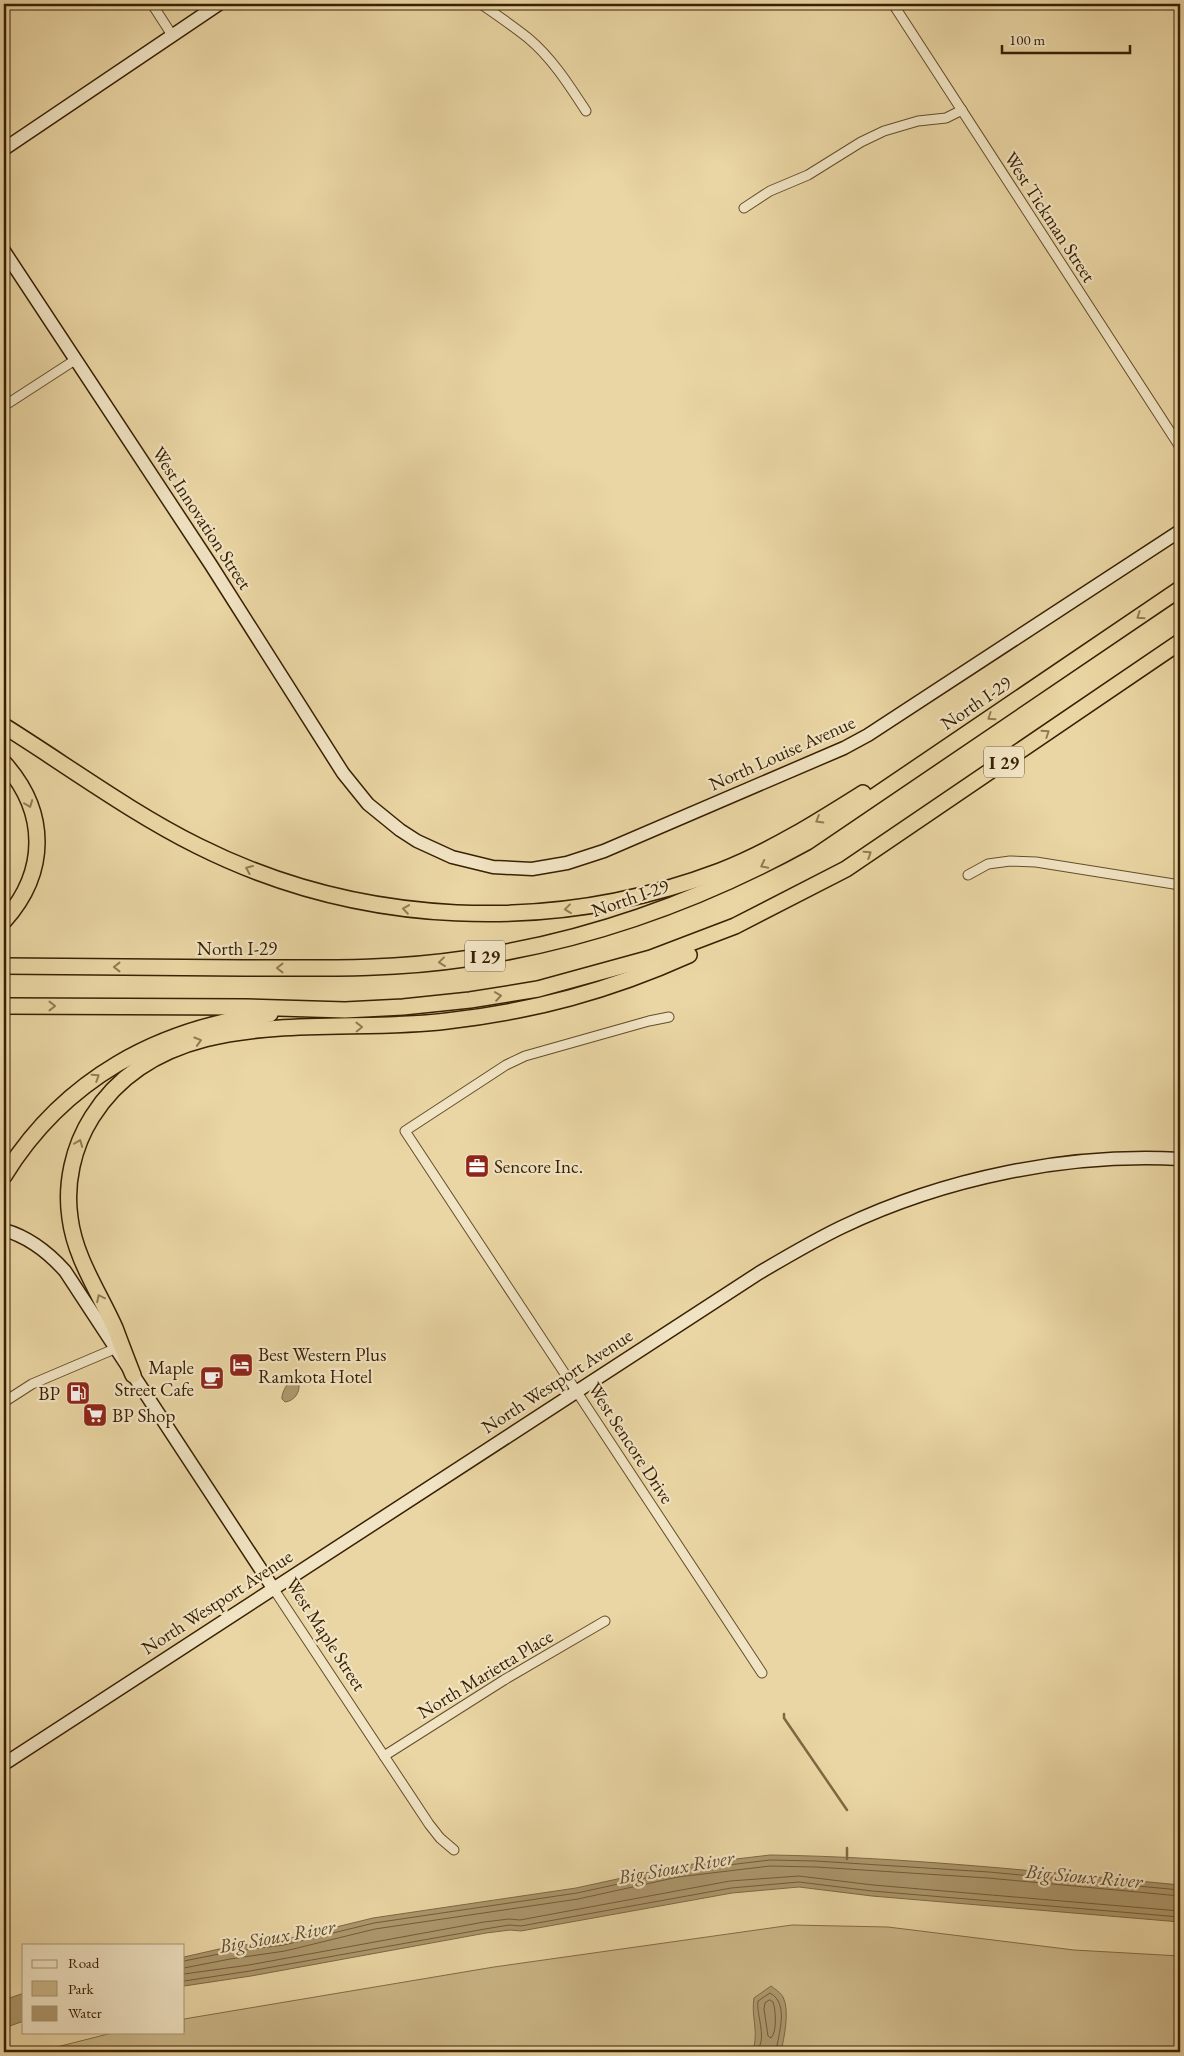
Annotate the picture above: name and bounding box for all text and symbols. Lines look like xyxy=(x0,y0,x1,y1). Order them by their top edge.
scale bar xyxy=(1002,22,1129,54)
text: 100 m xyxy=(1009,30,1046,49)
street label: West Tickman Street xyxy=(998,147,1102,287)
street label: West Innovation Street xyxy=(146,442,258,594)
one-way arrow xyxy=(1136,610,1146,619)
street label: North I-29 xyxy=(936,670,1016,736)
street label: North Louise Avenue xyxy=(705,710,859,796)
one-way arrow xyxy=(987,711,997,720)
one-way arrow xyxy=(1040,730,1049,739)
road number: I 29 xyxy=(984,746,1024,778)
one-way arrow xyxy=(23,799,33,808)
one-way arrow xyxy=(815,814,824,824)
one-way arrow xyxy=(863,851,872,861)
one-way arrow xyxy=(760,859,769,869)
one-way arrow xyxy=(245,864,254,875)
street label: North I-29 xyxy=(588,873,672,923)
one-way arrow xyxy=(564,903,573,913)
one-way arrow xyxy=(402,904,410,915)
street label: North I-29 xyxy=(197,936,277,961)
road number: I 29 xyxy=(465,940,505,971)
one-way arrow xyxy=(438,956,446,967)
one-way arrow xyxy=(113,962,121,972)
one-way arrow xyxy=(276,963,284,973)
one-way arrow xyxy=(494,991,502,1002)
one-way arrow xyxy=(49,1001,57,1011)
one-way arrow xyxy=(356,1022,364,1032)
one-way arrow xyxy=(194,1037,202,1047)
one-way arrow xyxy=(90,1074,100,1083)
one-way arrow xyxy=(73,1139,84,1148)
office icon: Sencore Inc. xyxy=(464,1153,490,1179)
place label: Sencore Inc. xyxy=(494,1154,583,1179)
one-way arrow xyxy=(96,1294,106,1303)
street label: North Westport Avenue xyxy=(477,1323,637,1439)
place label: Best Western Plus Ramkota Hotel xyxy=(258,1342,386,1389)
hotel icon: Best Western Plus Ramkota Hotel xyxy=(228,1352,254,1378)
place label: Maple Street Cafe xyxy=(114,1355,194,1402)
cafe icon: Maple Street Cafe xyxy=(199,1365,225,1391)
street label: West Sencore Drive xyxy=(582,1377,680,1509)
fuel station icon: BP xyxy=(65,1380,91,1406)
place label: BP xyxy=(38,1381,60,1406)
supermarket icon: BP Shop xyxy=(82,1402,108,1428)
place label: BP Shop xyxy=(112,1403,175,1428)
street label: North Westport Avenue xyxy=(137,1544,297,1660)
street label: West Maple Street xyxy=(280,1573,372,1695)
street label: North Marietta Place xyxy=(413,1624,557,1724)
water label: Big Sioux River xyxy=(615,1844,737,1890)
water label: Big Sioux River xyxy=(1023,1858,1145,1894)
water label: Big Sioux River xyxy=(216,1913,338,1959)
legend xyxy=(22,1944,185,2034)
text: Road xyxy=(68,1953,100,1972)
text: Park xyxy=(68,1979,95,1998)
text: Water xyxy=(68,2003,102,2022)

